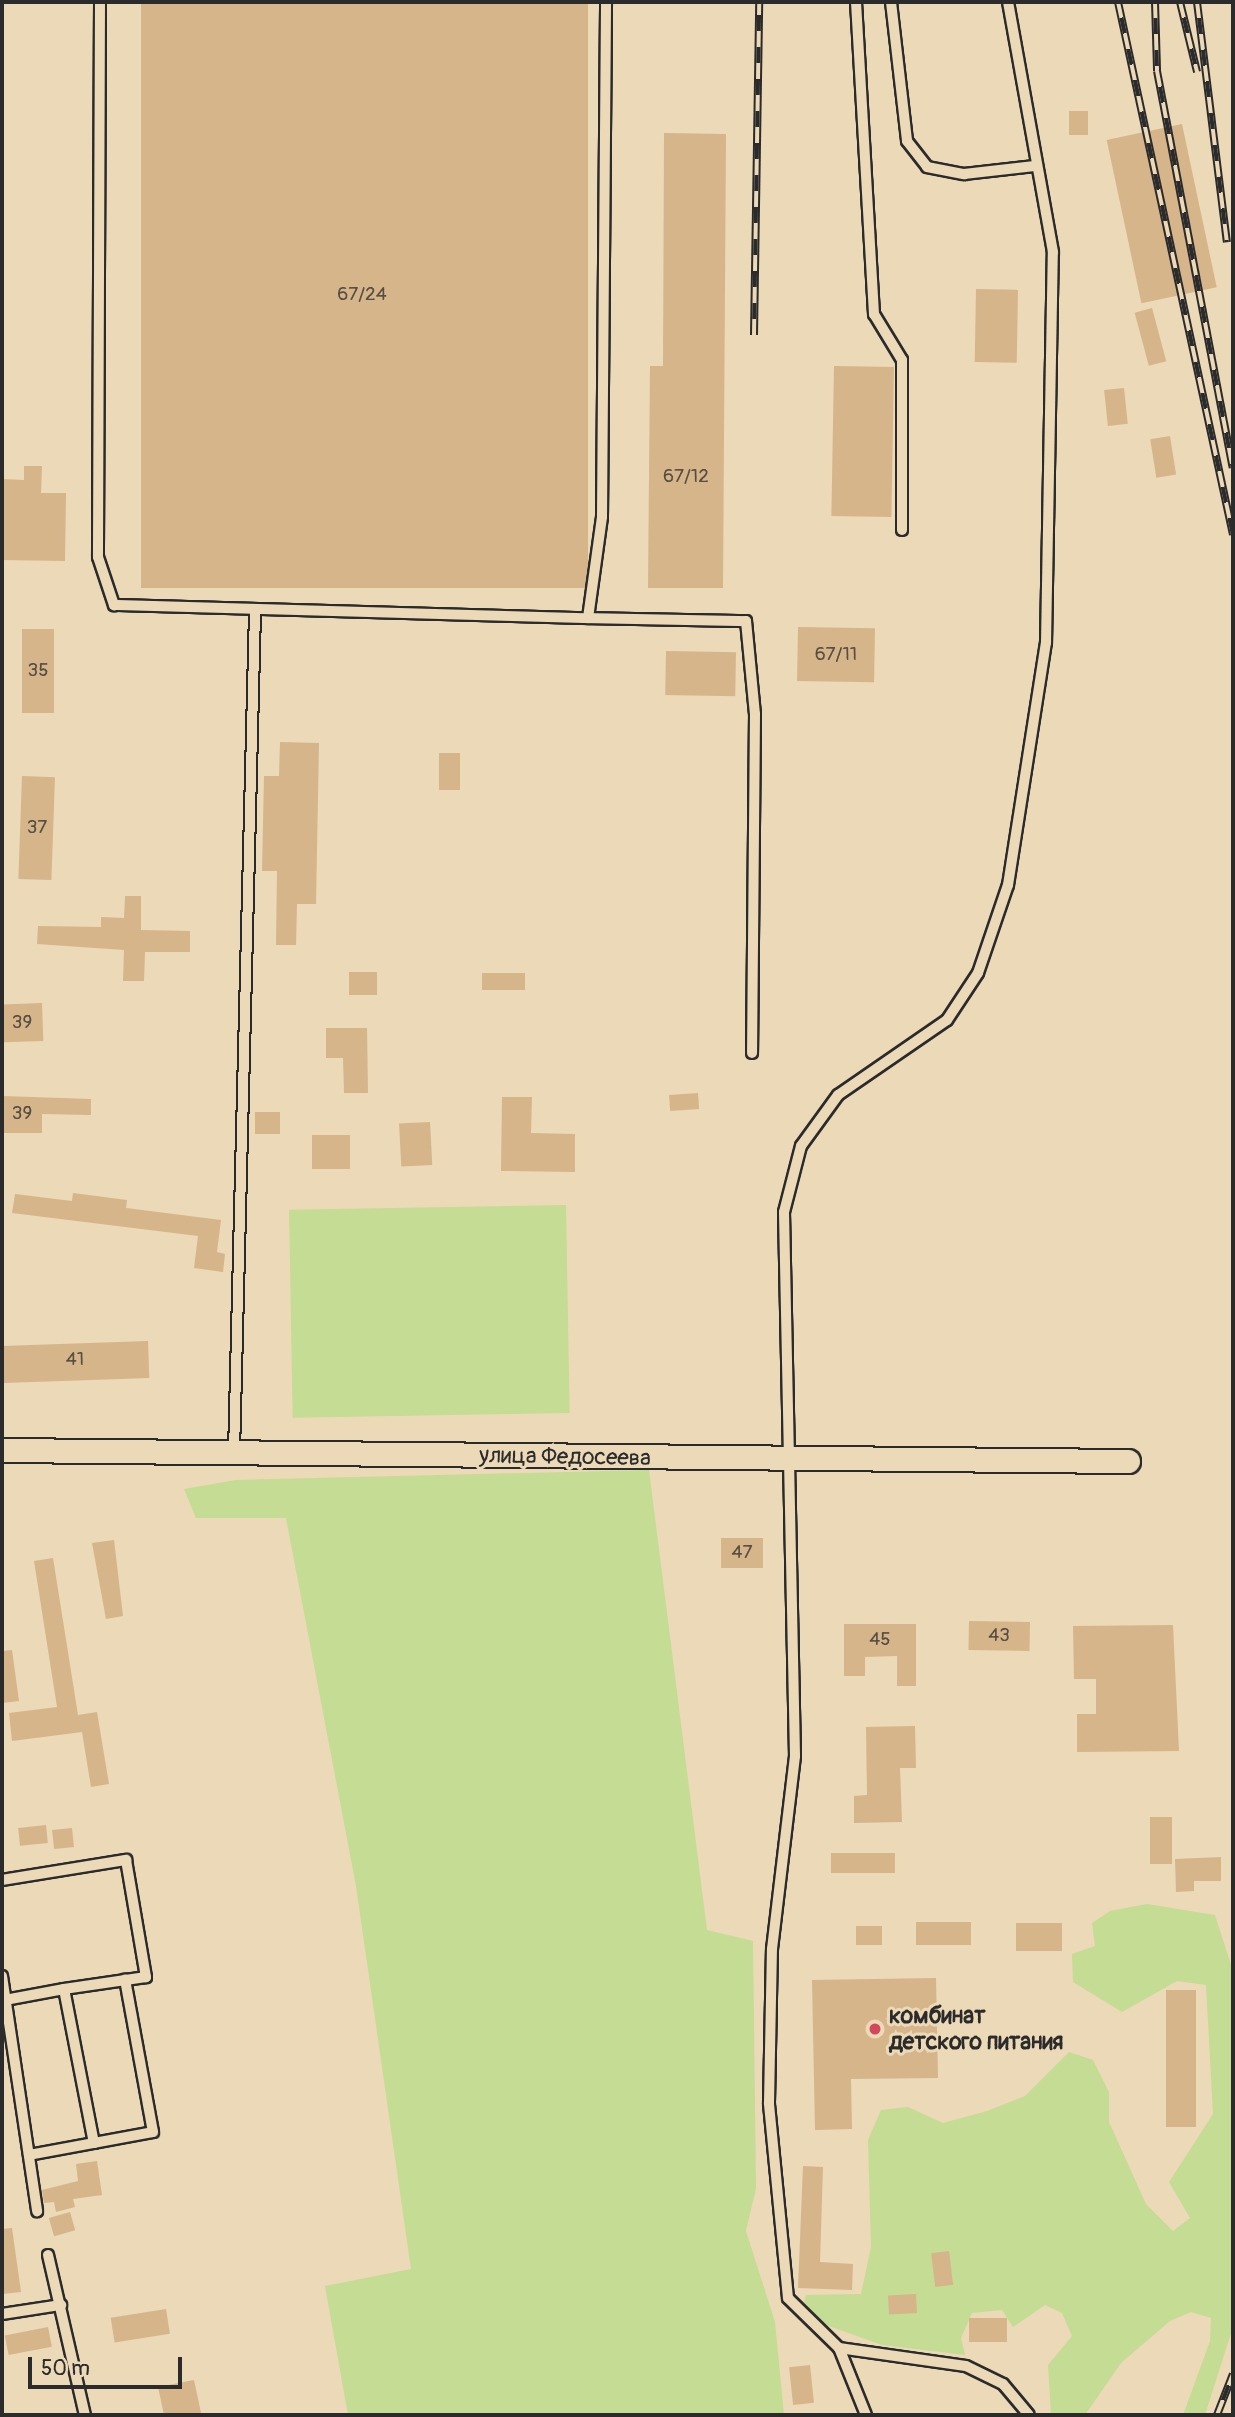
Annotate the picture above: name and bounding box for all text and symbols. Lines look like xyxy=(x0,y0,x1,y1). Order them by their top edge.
house number: 67/24 xyxy=(337,284,387,306)
house number: 67/12 xyxy=(663,466,709,488)
house number: 67/11 xyxy=(815,644,857,666)
house number: 35 xyxy=(28,660,48,682)
house number: 37 xyxy=(27,817,47,839)
house number: 39 xyxy=(12,1012,32,1034)
house number: 39 xyxy=(12,1103,32,1125)
house number: 41 xyxy=(66,1349,84,1371)
street label: улица Федосеева xyxy=(479,1442,651,1472)
house number: 47 xyxy=(731,1542,753,1564)
house number: 43 xyxy=(988,1625,1010,1647)
house number: 45 xyxy=(869,1629,891,1651)
place label: комбинат детского питания xyxy=(889,2002,1063,2056)
marker: комбинат детского питания xyxy=(867,2021,883,2037)
scale bar xyxy=(32,2344,186,2388)
text: 50 m xyxy=(41,2355,90,2382)

